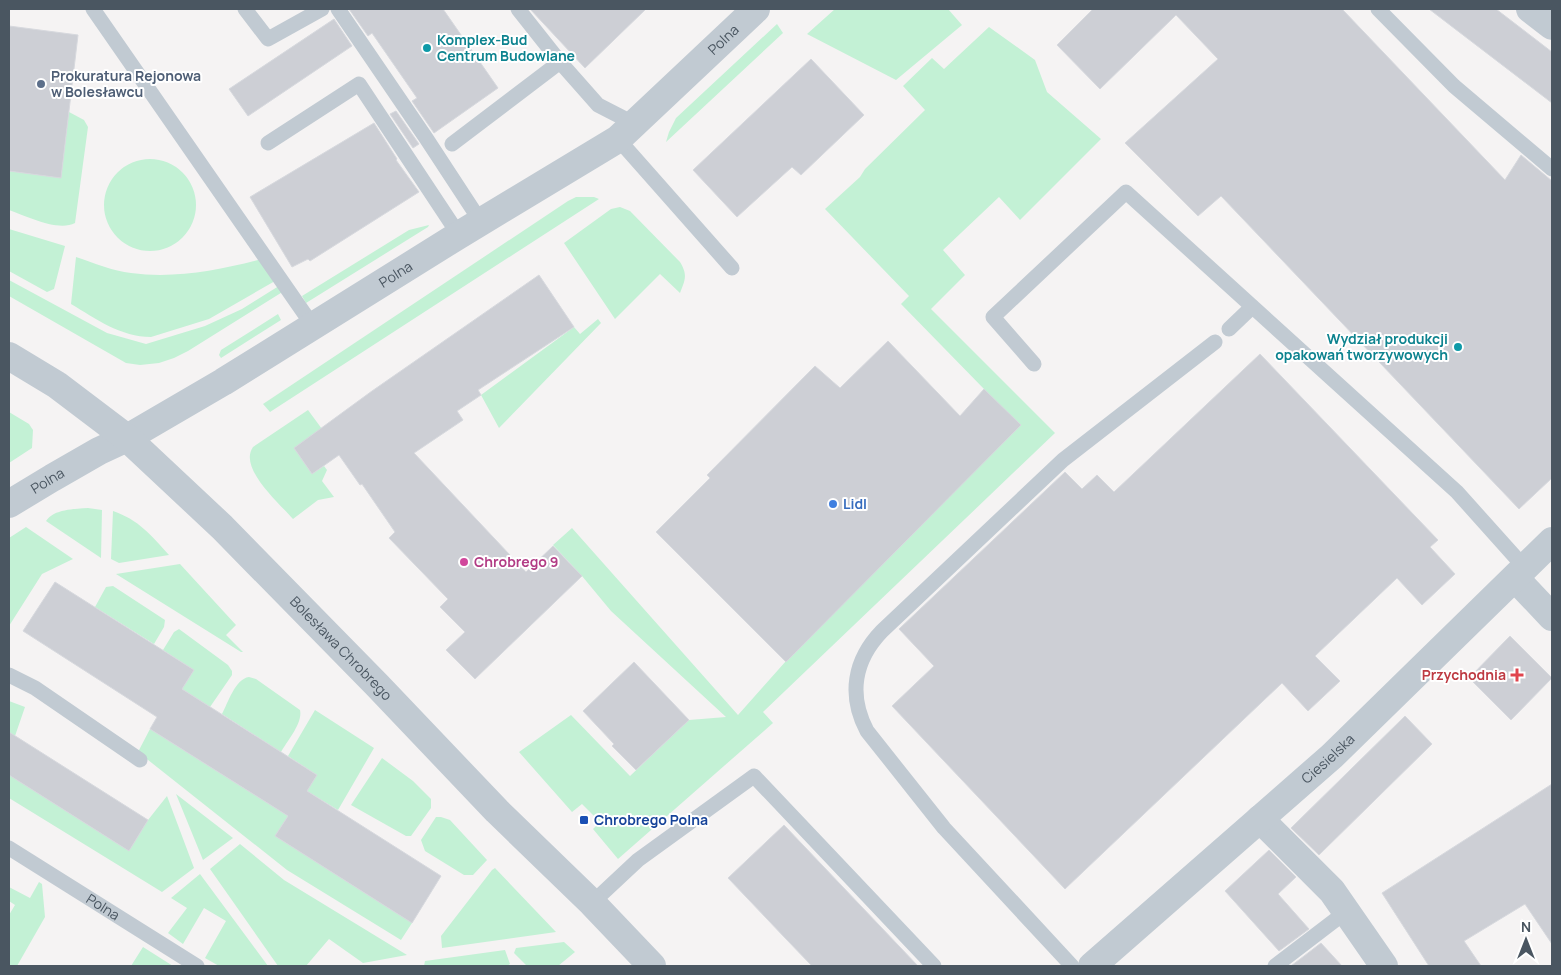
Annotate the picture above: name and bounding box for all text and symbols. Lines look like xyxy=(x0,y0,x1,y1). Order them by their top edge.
street label: Polna xyxy=(703,20,743,59)
place label: Komplex-Bud Centrum Budowlane xyxy=(437,30,575,65)
marker: Komplex-Bud Centrum Budowlane xyxy=(421,42,433,54)
place label: Prokuratura Rejonowa w Bolesławcu xyxy=(51,66,201,101)
marker: Prokuratura Rejonowa w Bolesławcu xyxy=(35,78,47,90)
street label: Polna xyxy=(375,256,416,292)
place label: Wydział produkcji opakowań tworzywowych xyxy=(1275,329,1448,364)
marker: Wydział produkcji opakowań tworzywowych xyxy=(1452,341,1464,353)
street label: Polna xyxy=(27,463,68,498)
place label: Lidl xyxy=(843,494,867,513)
marker: Lidl xyxy=(827,498,839,510)
place label: Chrobrego 9 xyxy=(474,552,558,571)
marker: Chrobrego 9 xyxy=(458,556,470,568)
street label: Bolesława Chrobrego xyxy=(286,592,397,704)
place label: Przychodnia xyxy=(1422,665,1506,684)
marker: Przychodnia xyxy=(1510,668,1524,682)
street label: Ciesielska xyxy=(1297,729,1358,788)
place label: Chrobrego Polna xyxy=(594,810,708,829)
marker: Chrobrego Polna xyxy=(578,814,590,826)
street label: Polna xyxy=(83,889,124,924)
north arrow xyxy=(1501,915,1551,965)
text: N xyxy=(1521,917,1531,936)

